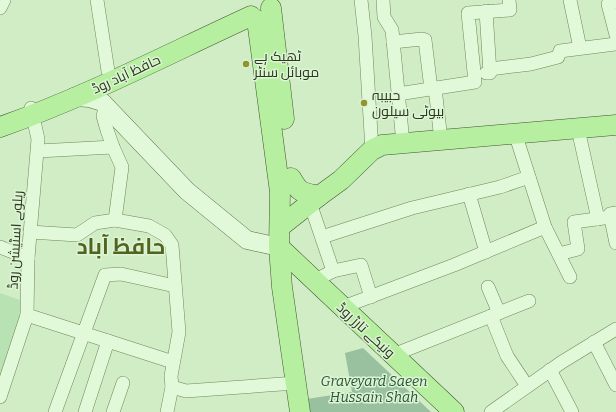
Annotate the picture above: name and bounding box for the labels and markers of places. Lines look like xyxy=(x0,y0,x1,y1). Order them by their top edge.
place label: ٹھیک ہے موبائل سنٹر xyxy=(253,48,319,81)
marker: ٹھیک ہے موبائل سنٹر xyxy=(241,59,251,69)
place label: حبیبہ بیوٹی سیلون xyxy=(372,87,444,120)
marker: حبیبہ بیوٹی سیلون xyxy=(359,98,369,108)

